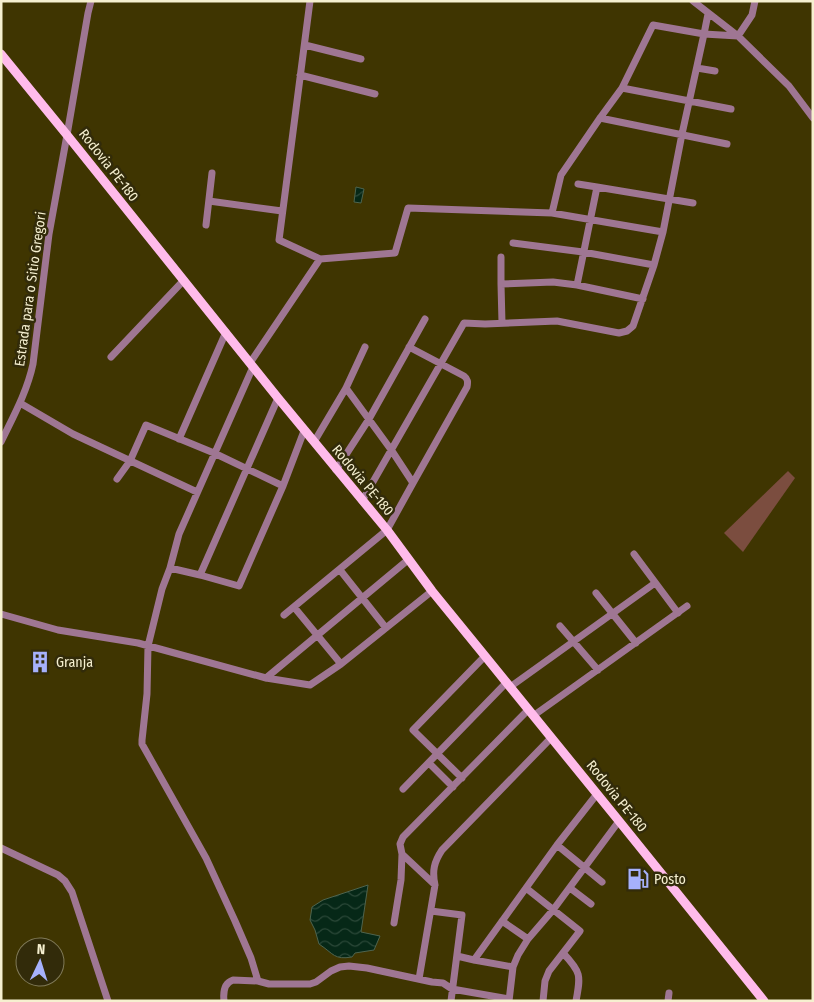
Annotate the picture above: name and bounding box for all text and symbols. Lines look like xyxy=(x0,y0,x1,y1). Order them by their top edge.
street label: Rodovia PE-180 xyxy=(75,126,142,205)
street label: Estrada para o Sitio Gregori xyxy=(11,211,50,368)
street label: Rodovia PE-180 xyxy=(328,442,397,519)
building icon: Granja xyxy=(27,649,53,675)
place label: Granja xyxy=(56,654,93,671)
street label: Rodovia PE-180 xyxy=(583,757,651,835)
fuel station icon: Posto xyxy=(625,866,651,892)
place label: Posto xyxy=(654,871,686,888)
north arrow xyxy=(15,937,65,987)
text: N xyxy=(36,941,46,958)

